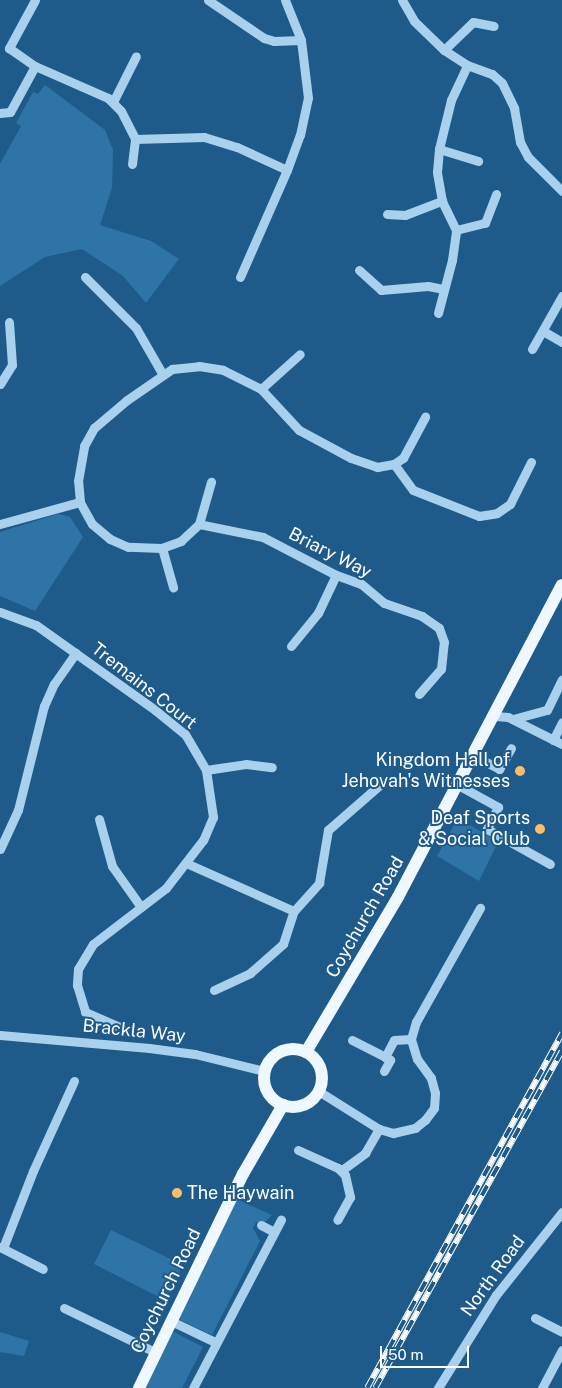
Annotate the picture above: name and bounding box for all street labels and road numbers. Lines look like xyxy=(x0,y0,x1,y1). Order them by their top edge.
street label: Briary Way xyxy=(285,523,375,583)
street label: Tremains Court xyxy=(87,638,201,734)
street label: Coychurch Road xyxy=(322,853,408,981)
street label: Brackla Way xyxy=(81,1015,187,1047)
street label: Coychurch Road xyxy=(126,1225,206,1357)
street label: North Road xyxy=(456,1231,530,1321)

